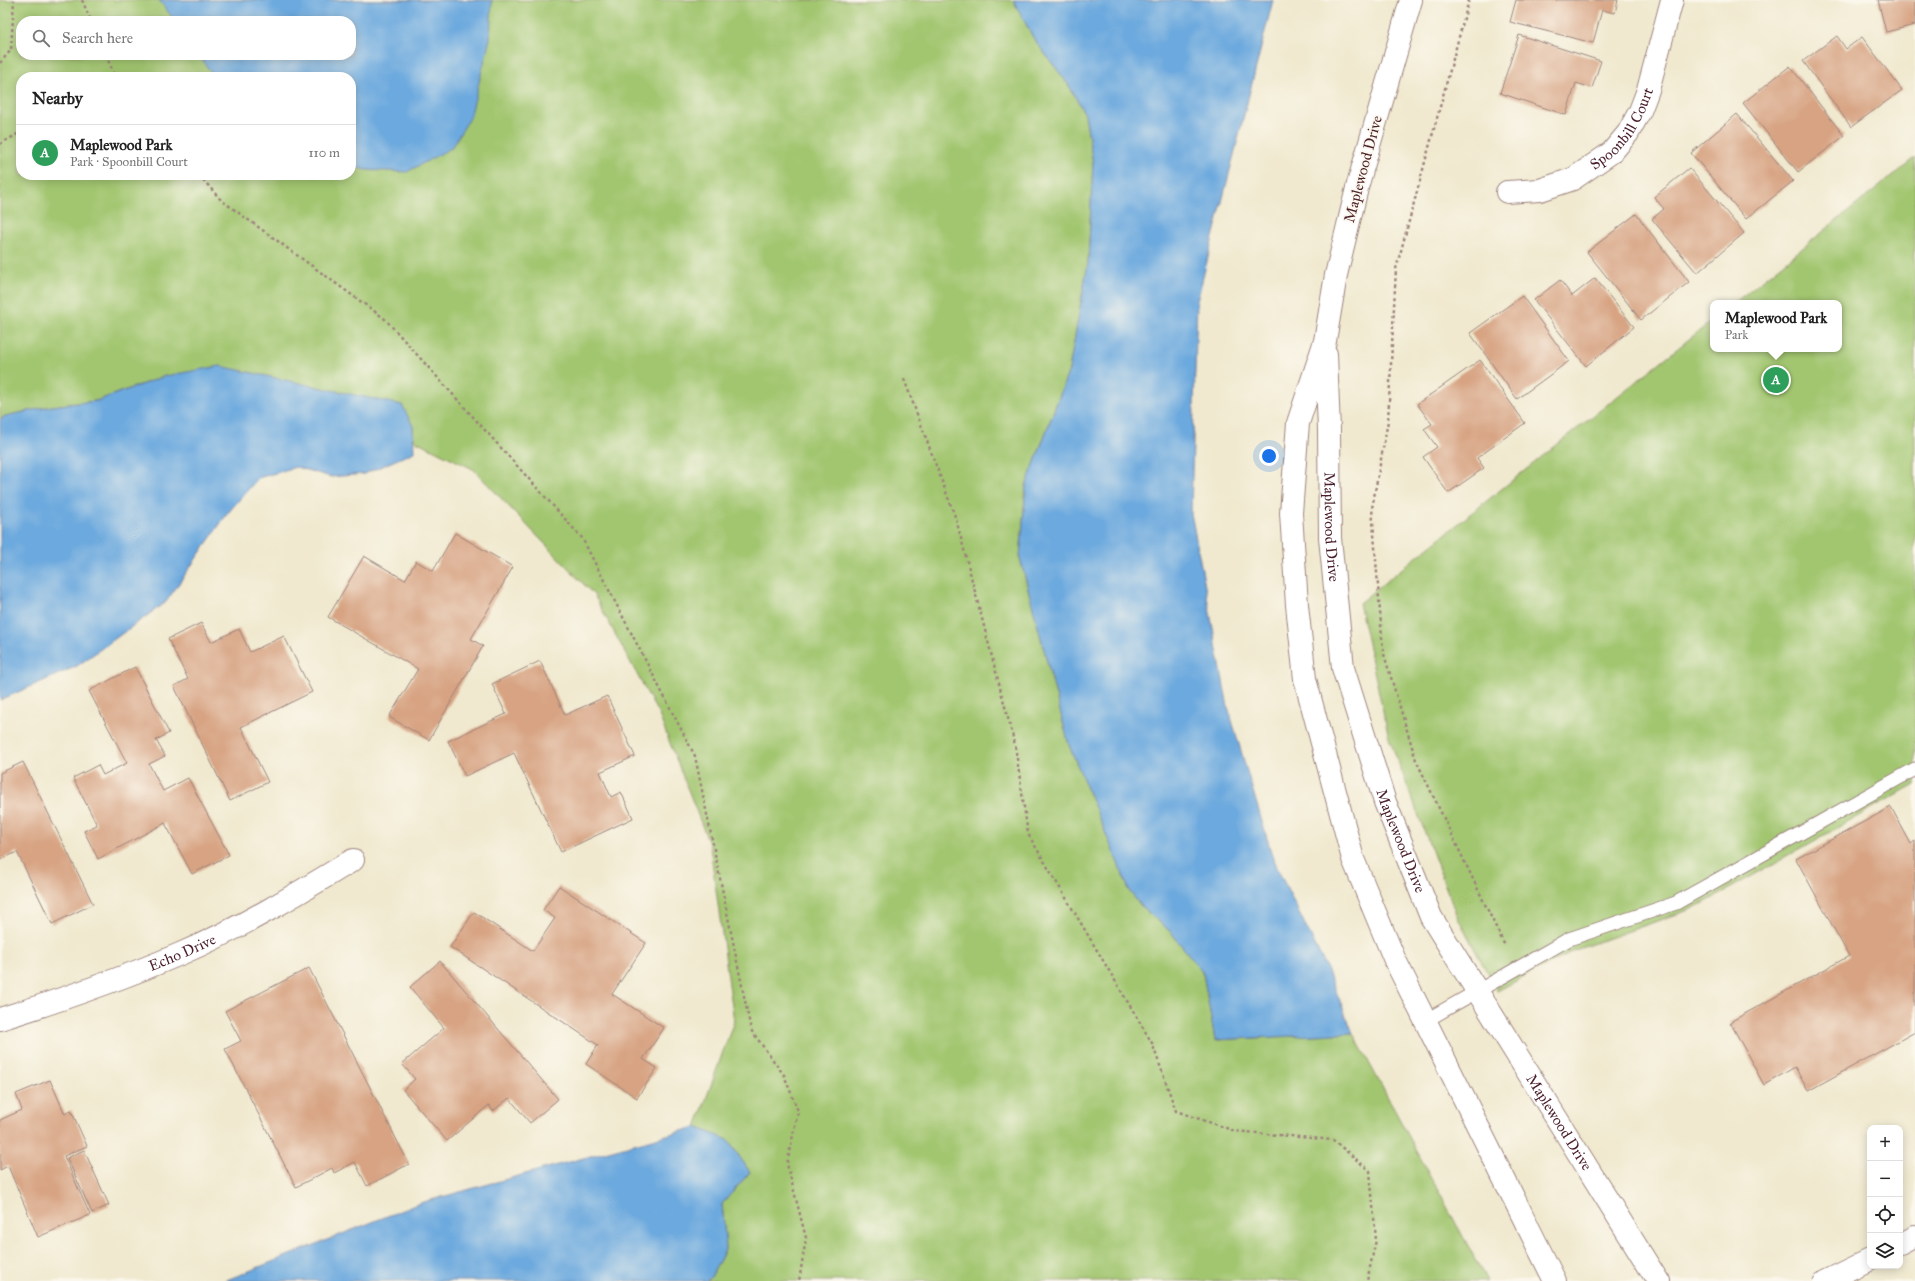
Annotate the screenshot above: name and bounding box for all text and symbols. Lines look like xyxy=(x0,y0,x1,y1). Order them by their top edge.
search box xyxy=(16,16,356,60)
icon: search xyxy=(30,27,52,49)
text: Search here xyxy=(62,29,133,47)
street label: Spoonbill Court xyxy=(1586,84,1657,174)
text: Nearby xyxy=(32,88,83,109)
street label: Maplewood Drive xyxy=(1340,114,1386,224)
text: Maplewood Park xyxy=(70,136,172,154)
text: A xyxy=(41,145,49,161)
text: 110 m xyxy=(308,145,340,161)
text: Park · Spoonbill Court xyxy=(70,154,188,170)
popup xyxy=(1710,300,1842,352)
text: Maplewood Park xyxy=(1725,309,1827,327)
text: Park xyxy=(1725,327,1748,343)
pin: A xyxy=(1763,365,1789,395)
your location xyxy=(1259,446,1279,466)
street label: Maplewood Drive xyxy=(1320,472,1343,583)
street label: Maplewood Drive xyxy=(1372,787,1429,895)
street label: Echo Drive xyxy=(146,930,219,975)
street label: Maplewood Drive xyxy=(1522,1071,1596,1174)
map controls xyxy=(1867,1125,1903,1269)
button: + xyxy=(1867,1125,1903,1161)
button: − xyxy=(1867,1161,1903,1197)
button: locate xyxy=(1867,1197,1903,1233)
button: layers xyxy=(1867,1233,1903,1269)

